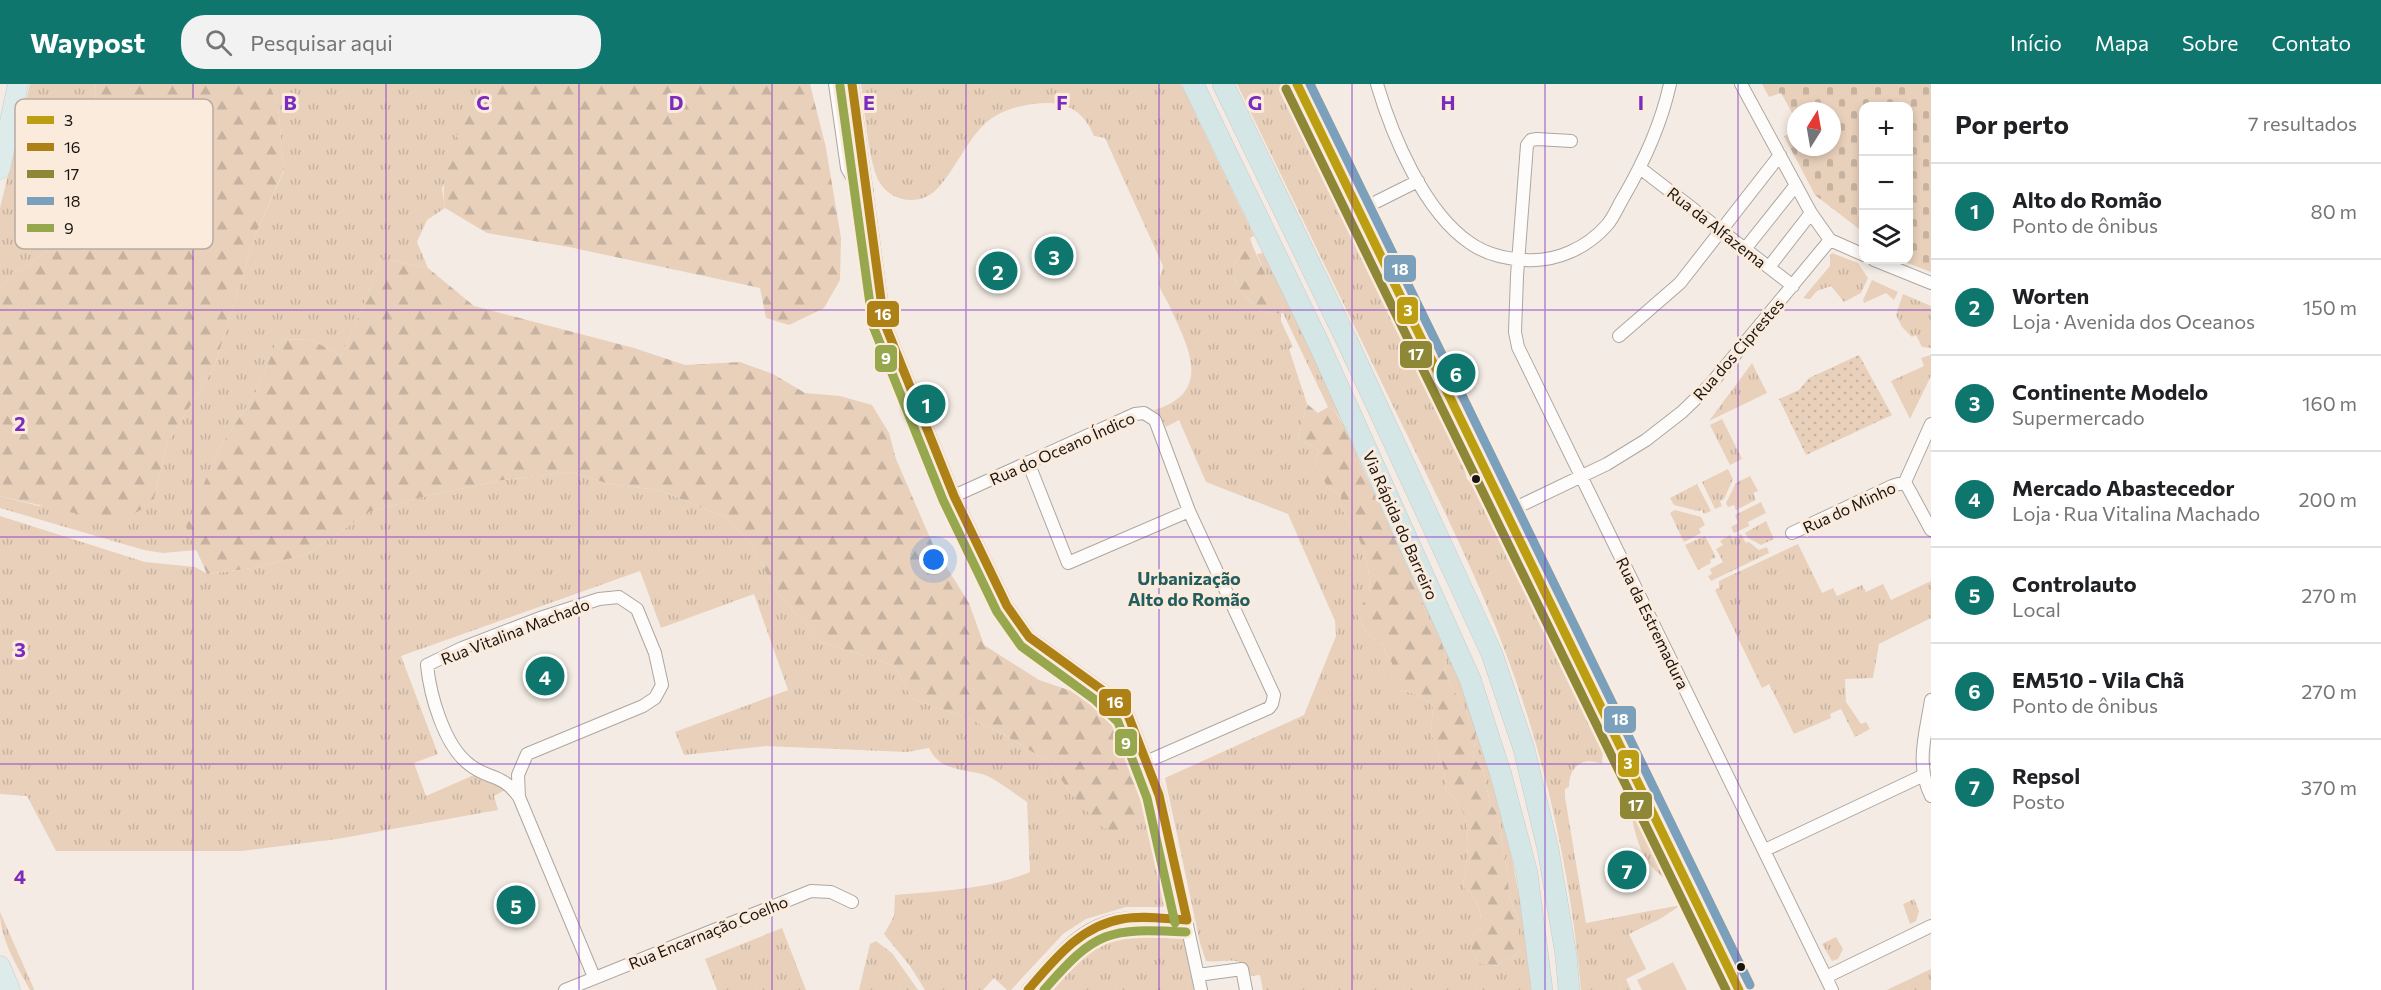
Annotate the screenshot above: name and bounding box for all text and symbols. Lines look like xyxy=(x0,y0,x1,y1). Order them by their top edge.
search box xyxy=(181,15,601,69)
text: Waypost xyxy=(30,25,145,59)
icon: search xyxy=(202,26,235,59)
text: Pesquisar aqui xyxy=(250,29,393,56)
text: Início xyxy=(2010,30,2062,55)
text: Mapa xyxy=(2095,30,2149,55)
text: Sobre xyxy=(2182,30,2238,55)
text: Contato xyxy=(2271,30,2351,55)
text: B xyxy=(283,90,297,114)
text: C xyxy=(476,90,490,114)
text: D xyxy=(669,90,683,114)
text: E xyxy=(863,90,875,114)
text: F xyxy=(1056,90,1068,114)
text: G xyxy=(1248,90,1262,114)
text: H xyxy=(1441,90,1456,114)
text: I xyxy=(1638,90,1644,114)
legend xyxy=(15,99,213,249)
north arrow xyxy=(1787,102,1841,156)
map controls xyxy=(1859,102,1913,264)
button: + xyxy=(1859,102,1913,156)
text: Por perto xyxy=(1955,108,2069,139)
text: 3 xyxy=(64,110,73,129)
text: 7 resultados xyxy=(2248,111,2357,135)
text: 16 xyxy=(64,137,81,156)
button: − xyxy=(1859,156,1913,210)
text: 17 xyxy=(64,164,79,183)
street label: Rua da Alfazema xyxy=(1664,183,1770,271)
text: Alto do Romão xyxy=(2012,186,2162,213)
text: 18 xyxy=(64,191,81,210)
text: 1 xyxy=(1970,199,1979,223)
text: 80 m xyxy=(2311,199,2357,223)
button: layers xyxy=(1859,210,1913,264)
text: Ponto de ônibus xyxy=(2012,213,2158,237)
text: 9 xyxy=(64,218,74,237)
pin: 3 xyxy=(1034,234,1074,279)
pin: 2 xyxy=(978,248,1018,294)
line badge: 18 xyxy=(1383,254,1417,283)
text: 18 xyxy=(1391,259,1409,278)
text: Worten xyxy=(2012,282,2089,309)
street label: Rua dos Ciprestes xyxy=(1689,294,1787,404)
text: 2 xyxy=(1969,295,1980,319)
text: 150 m xyxy=(2303,295,2357,319)
line badge: 3 xyxy=(1396,296,1419,325)
line badge: 16 xyxy=(866,300,900,328)
text: 3 xyxy=(1403,300,1413,319)
text: 16 xyxy=(874,304,892,323)
text: Loja · Avenida dos Oceanos xyxy=(2012,309,2255,333)
line badge: 17 xyxy=(1399,340,1433,369)
line badge: 9 xyxy=(874,344,898,373)
text: 17 xyxy=(1408,344,1424,363)
text: 9 xyxy=(881,348,891,367)
pin: 6 xyxy=(1436,350,1476,396)
text: Continente Modelo xyxy=(2012,378,2208,405)
pin: 1 xyxy=(906,382,946,426)
text: 3 xyxy=(1969,391,1980,415)
text: 160 m xyxy=(2302,391,2357,415)
text: Supermercado xyxy=(2012,405,2145,429)
street label: Rua do Oceano Índico xyxy=(986,407,1138,489)
text: 2 xyxy=(14,411,26,435)
street label: Via Rápida do Barreiro xyxy=(1360,448,1442,602)
unlabelled marker xyxy=(1470,473,1482,485)
text: Mercado Abastecedor xyxy=(2012,474,2235,501)
street label: Rua do Minho xyxy=(1800,477,1898,537)
text: 4 xyxy=(1968,487,1981,511)
text: 200 m xyxy=(2299,487,2357,511)
text: Loja · Rua Vitalina Machado xyxy=(2012,501,2260,525)
your location xyxy=(919,545,948,574)
street label: Rua da Estremadura xyxy=(1613,554,1693,692)
district label: Urbanização Alto do Romão xyxy=(1128,567,1251,610)
text: Controlauto xyxy=(2012,570,2137,597)
text: 5 xyxy=(1969,583,1980,607)
text: 270 m xyxy=(2301,583,2357,607)
street label: Rua Vitalina Machado xyxy=(438,594,592,668)
text: Local xyxy=(2012,597,2061,621)
text: 3 xyxy=(14,637,26,661)
pin: 4 xyxy=(526,654,564,698)
text: EM510 - Vila Chã xyxy=(2012,666,2184,693)
text: 6 xyxy=(1968,679,1981,703)
text: 270 m xyxy=(2301,679,2357,703)
line badge: 16 xyxy=(1098,688,1132,717)
text: 16 xyxy=(1106,692,1124,711)
text: Ponto de ônibus xyxy=(2012,693,2158,717)
line badge: 18 xyxy=(1603,705,1637,734)
text: 18 xyxy=(1611,709,1629,728)
line badge: 9 xyxy=(1114,728,1138,757)
text: 9 xyxy=(1121,733,1131,752)
line badge: 3 xyxy=(1617,749,1640,778)
text: 3 xyxy=(1623,753,1633,772)
text: Repsol xyxy=(2012,762,2080,789)
text: 7 xyxy=(1969,775,1980,799)
text: 370 m xyxy=(2301,775,2357,799)
text: Posto xyxy=(2012,789,2065,813)
line badge: 17 xyxy=(1619,791,1653,820)
text: 17 xyxy=(1628,795,1644,814)
pin: 7 xyxy=(1608,848,1646,892)
text: 4 xyxy=(14,864,26,888)
pin: 5 xyxy=(496,882,536,928)
street label: Rua Encarnação Coelho xyxy=(625,891,791,973)
unlabelled marker xyxy=(1735,961,1747,973)

